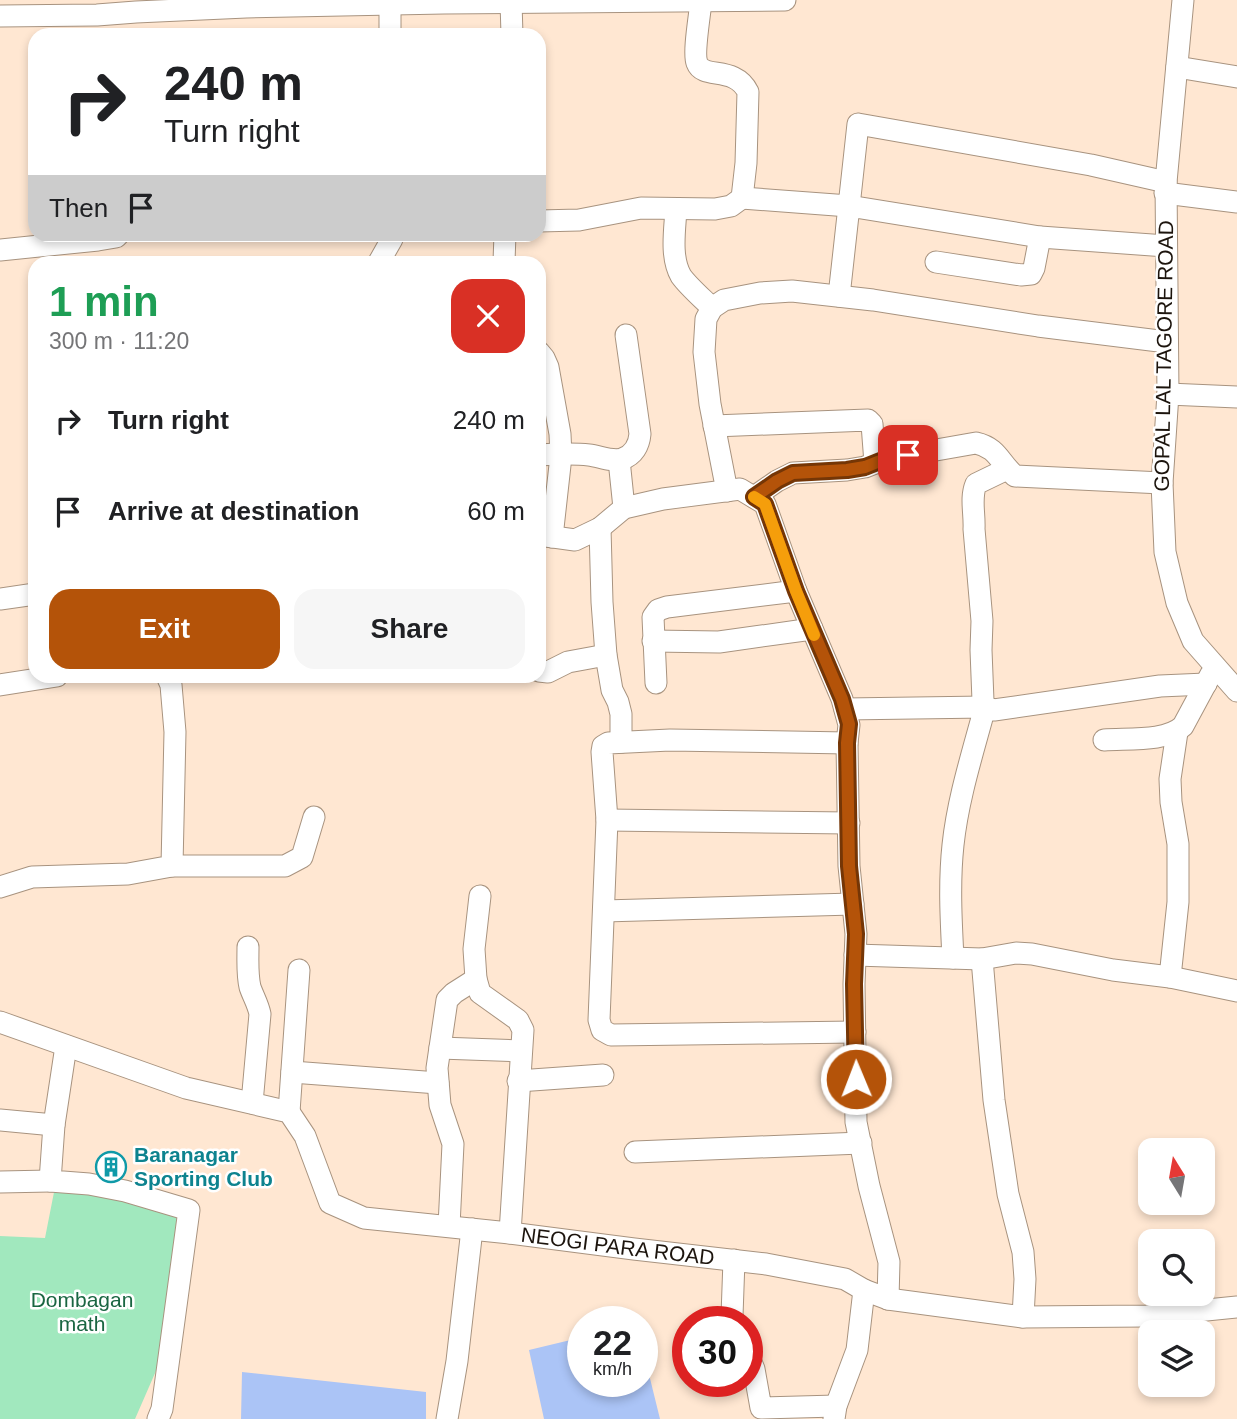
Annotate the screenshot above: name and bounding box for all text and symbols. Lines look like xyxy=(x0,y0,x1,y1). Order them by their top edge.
icon: right xyxy=(49,56,140,147)
text: 240 m xyxy=(164,56,303,110)
text: Turn right xyxy=(164,113,300,149)
icon: arrive xyxy=(122,189,160,227)
text: Then xyxy=(49,193,108,223)
street label: GOPAL LAL TAGORE ROAD xyxy=(1150,220,1177,492)
text: 1 min xyxy=(49,278,159,325)
button: close xyxy=(451,279,525,353)
text: 300 m · 11:20 xyxy=(49,328,189,354)
icon: right xyxy=(49,402,87,440)
text: Turn right xyxy=(108,405,229,435)
text: 240 m xyxy=(453,405,525,435)
pin xyxy=(878,425,938,485)
icon: arrive xyxy=(889,436,927,474)
icon: arrive xyxy=(49,493,87,531)
text: Arrive at destination xyxy=(108,496,359,526)
text: 60 m xyxy=(467,496,525,526)
button: Exit xyxy=(49,589,280,669)
button: Share xyxy=(294,589,525,669)
position arrow xyxy=(819,1042,893,1116)
north arrow xyxy=(1138,1138,1214,1214)
map controls xyxy=(1138,1138,1215,1397)
place label: Baranagar Sporting Club xyxy=(134,1143,273,1190)
building icon: Baranagar Sporting Club xyxy=(94,1150,128,1184)
street label: NEOGI PARA ROAD xyxy=(520,1223,716,1269)
button: search xyxy=(1138,1229,1215,1306)
park label: Dombagan math xyxy=(31,1288,133,1335)
speed limit sign: 30 xyxy=(672,1306,763,1397)
button: layers xyxy=(1138,1320,1215,1397)
text: 22 xyxy=(593,1323,632,1362)
text: km/h xyxy=(593,1359,632,1379)

